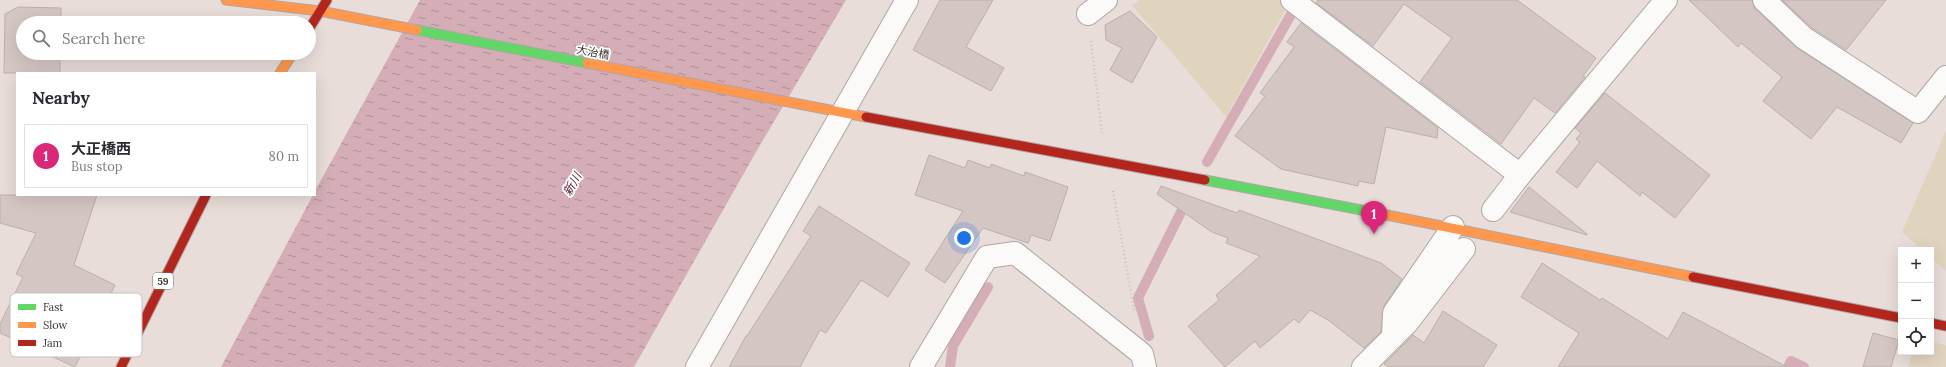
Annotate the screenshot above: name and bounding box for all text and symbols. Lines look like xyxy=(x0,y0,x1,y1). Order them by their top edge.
search box xyxy=(16,16,316,60)
icon: search xyxy=(30,27,52,49)
text: Search here xyxy=(62,29,145,48)
street label: 大治橋 xyxy=(575,42,611,62)
text: Nearby xyxy=(32,87,90,109)
text: 大正橋西 xyxy=(71,139,131,158)
text: 1 xyxy=(43,148,49,165)
text: 80 m xyxy=(269,148,299,165)
text: Bus stop xyxy=(71,158,123,175)
water label: 新川 xyxy=(560,168,585,198)
pin: 1 xyxy=(1361,201,1387,234)
your location xyxy=(954,228,974,248)
map controls xyxy=(1898,247,1934,355)
button: + xyxy=(1898,247,1934,283)
road number: 59 xyxy=(153,273,173,289)
button: − xyxy=(1898,283,1934,319)
legend xyxy=(10,293,142,357)
text: Fast xyxy=(43,300,64,314)
text: Slow xyxy=(43,318,68,332)
button: locate xyxy=(1898,319,1934,355)
text: Jam xyxy=(42,336,63,350)

